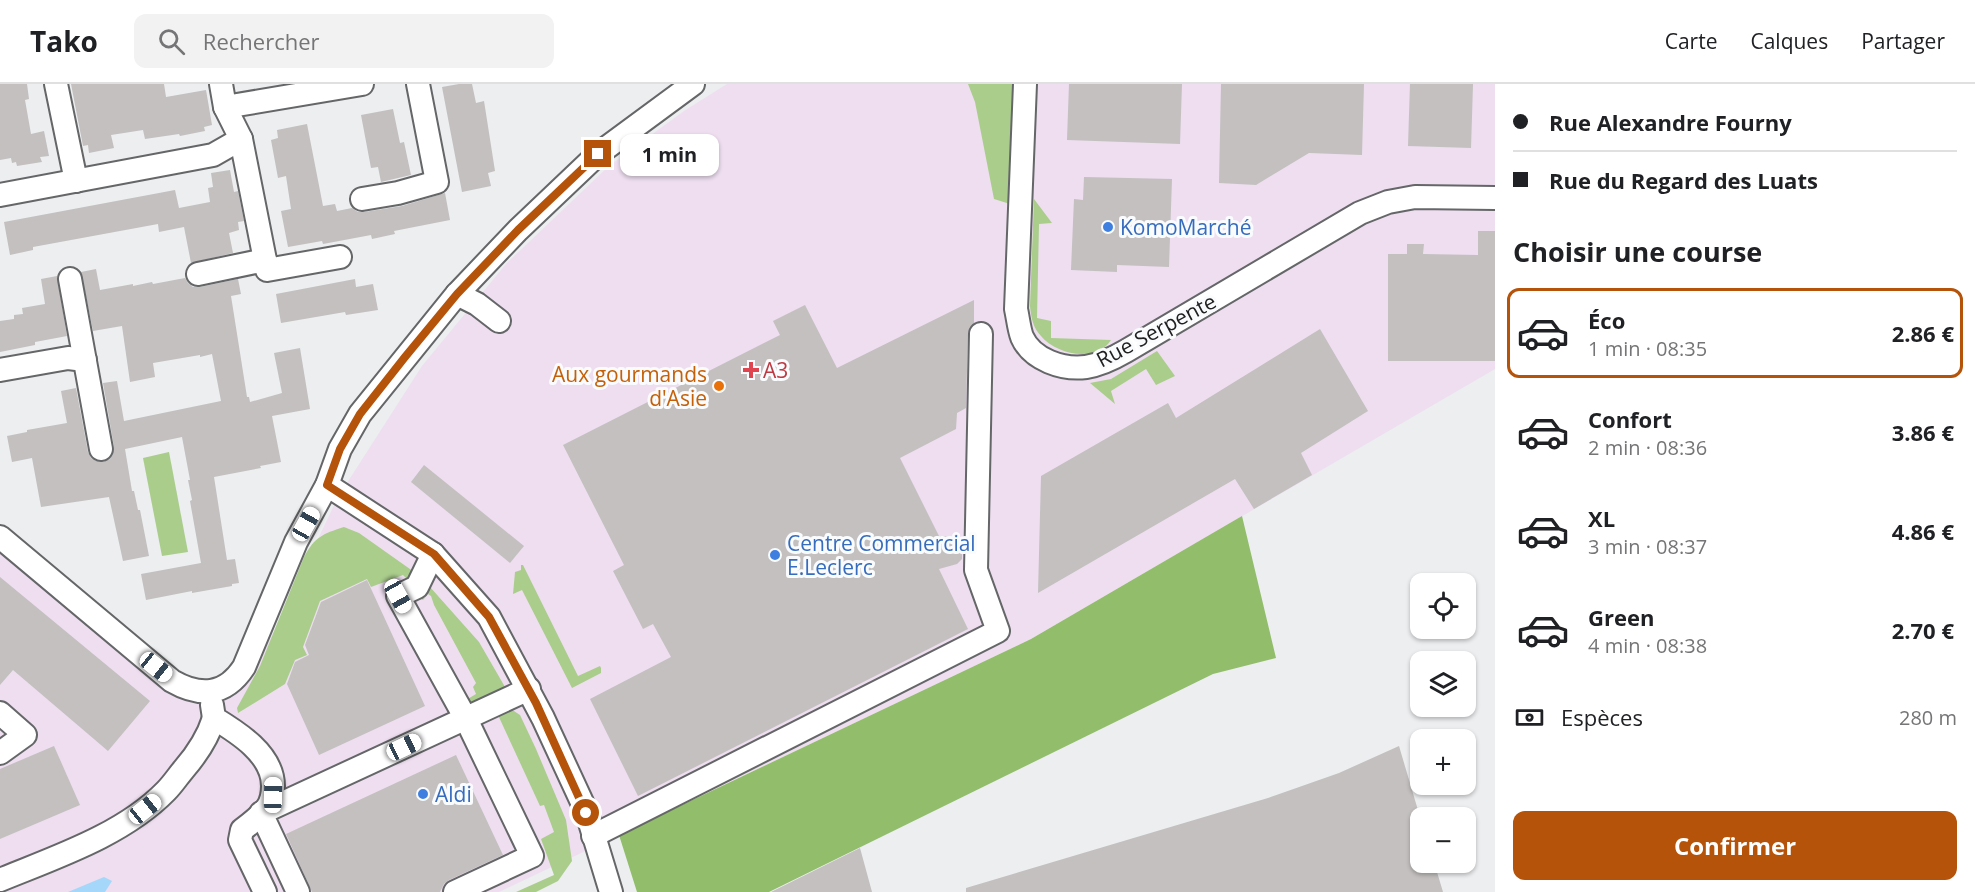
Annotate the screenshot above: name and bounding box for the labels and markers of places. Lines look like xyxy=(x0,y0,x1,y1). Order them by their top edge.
place label: KomoMarché xyxy=(1120,213,1251,241)
marker: KomoMarché xyxy=(1101,220,1115,234)
place label: A3 xyxy=(763,356,788,384)
place label: Aux gourmands d'Asie xyxy=(552,360,707,412)
marker: A3 xyxy=(744,363,758,377)
marker: Aux gourmands d'Asie xyxy=(712,379,726,393)
place label: Centre Commercial E.Leclerc xyxy=(787,529,976,581)
marker: Centre Commercial E.Leclerc xyxy=(768,548,782,562)
place label: Aldi xyxy=(435,780,472,808)
marker: Aldi xyxy=(416,787,430,801)

